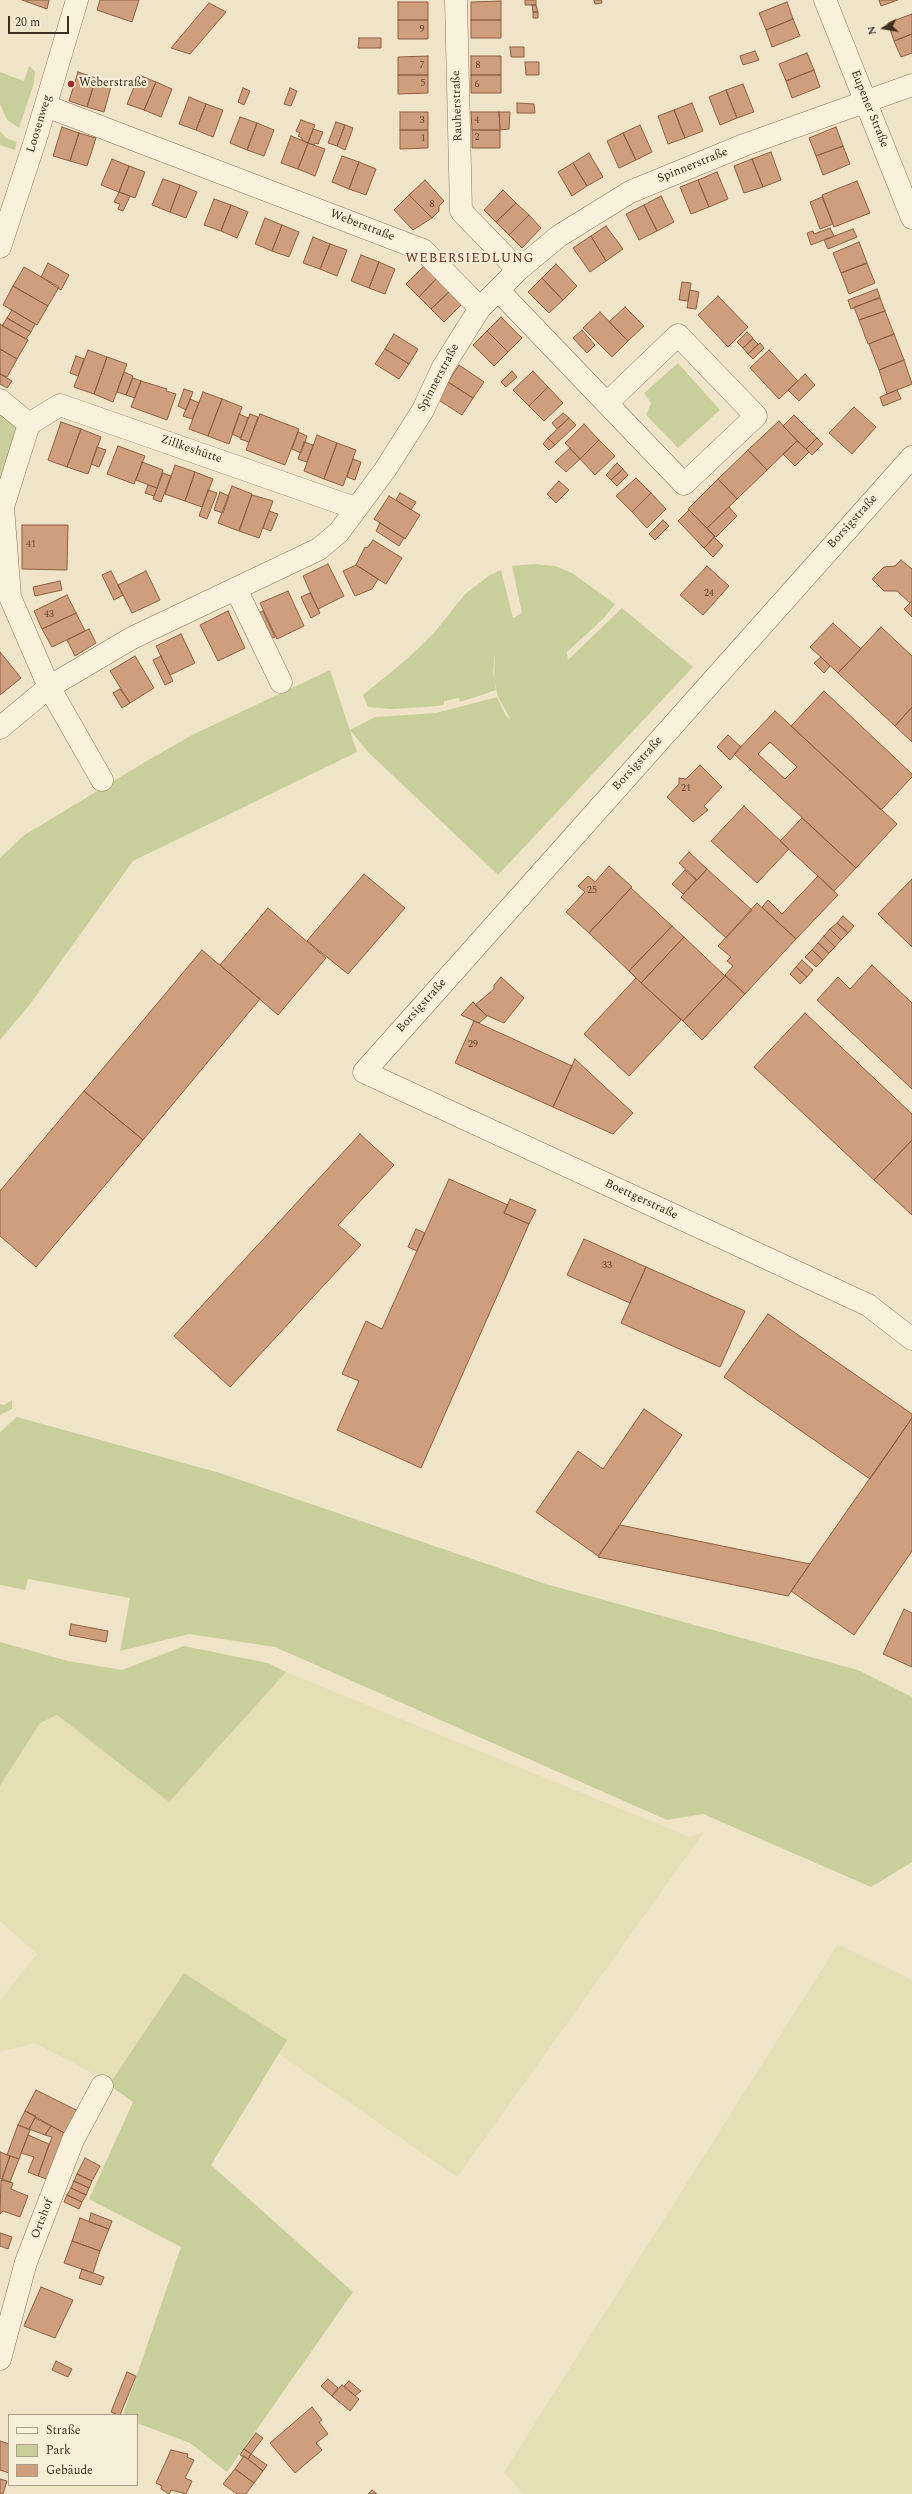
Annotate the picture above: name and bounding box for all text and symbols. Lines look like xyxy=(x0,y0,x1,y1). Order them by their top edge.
scale bar xyxy=(10,8,71,34)
north arrow xyxy=(864,8,904,48)
text: 20 m xyxy=(15,13,40,32)
house number: 9 xyxy=(420,24,424,36)
text: N xyxy=(863,24,881,36)
house number: 7 xyxy=(420,60,424,72)
house number: 8 xyxy=(476,60,480,72)
street label: Eupener Straße xyxy=(847,68,891,150)
street label: Rauherstraße xyxy=(450,70,466,142)
place label: Weberstraße xyxy=(79,77,147,91)
house number: 5 xyxy=(421,78,425,90)
marker: Weberstraße xyxy=(66,79,76,89)
house number: 6 xyxy=(475,79,479,91)
street label: Loosenweg xyxy=(24,93,56,155)
house number: 3 xyxy=(420,115,424,127)
house number: 4 xyxy=(475,115,479,127)
house number: 2 xyxy=(475,132,479,144)
house number: 1 xyxy=(421,133,425,145)
street label: Spinnerstraße xyxy=(656,145,730,187)
house number: 8 xyxy=(430,199,434,211)
street label: Weberstraße xyxy=(328,207,396,245)
district label: WEBERSIEDLUNG xyxy=(405,251,535,267)
street label: Spinnerstraße xyxy=(415,342,463,414)
street label: Zillkeshütte xyxy=(158,433,224,467)
street label: Borsigstraße xyxy=(825,492,881,552)
house number: 41 xyxy=(26,539,36,551)
house number: 24 xyxy=(704,588,714,600)
house number: 43 xyxy=(44,609,54,621)
street label: Borsigstraße xyxy=(610,734,666,794)
house number: 21 xyxy=(681,783,691,795)
house number: 25 xyxy=(587,885,597,897)
street label: Borsigstraße xyxy=(394,976,450,1036)
house number: 29 xyxy=(468,1039,478,1051)
street label: Boettgerstraße xyxy=(602,1177,680,1223)
house number: 33 xyxy=(602,1260,612,1272)
street label: Ortshof xyxy=(29,2197,57,2241)
legend xyxy=(8,2414,138,2486)
text: Straße xyxy=(46,2421,81,2440)
text: Park xyxy=(46,2441,71,2460)
text: Gebäude xyxy=(46,2461,93,2480)

